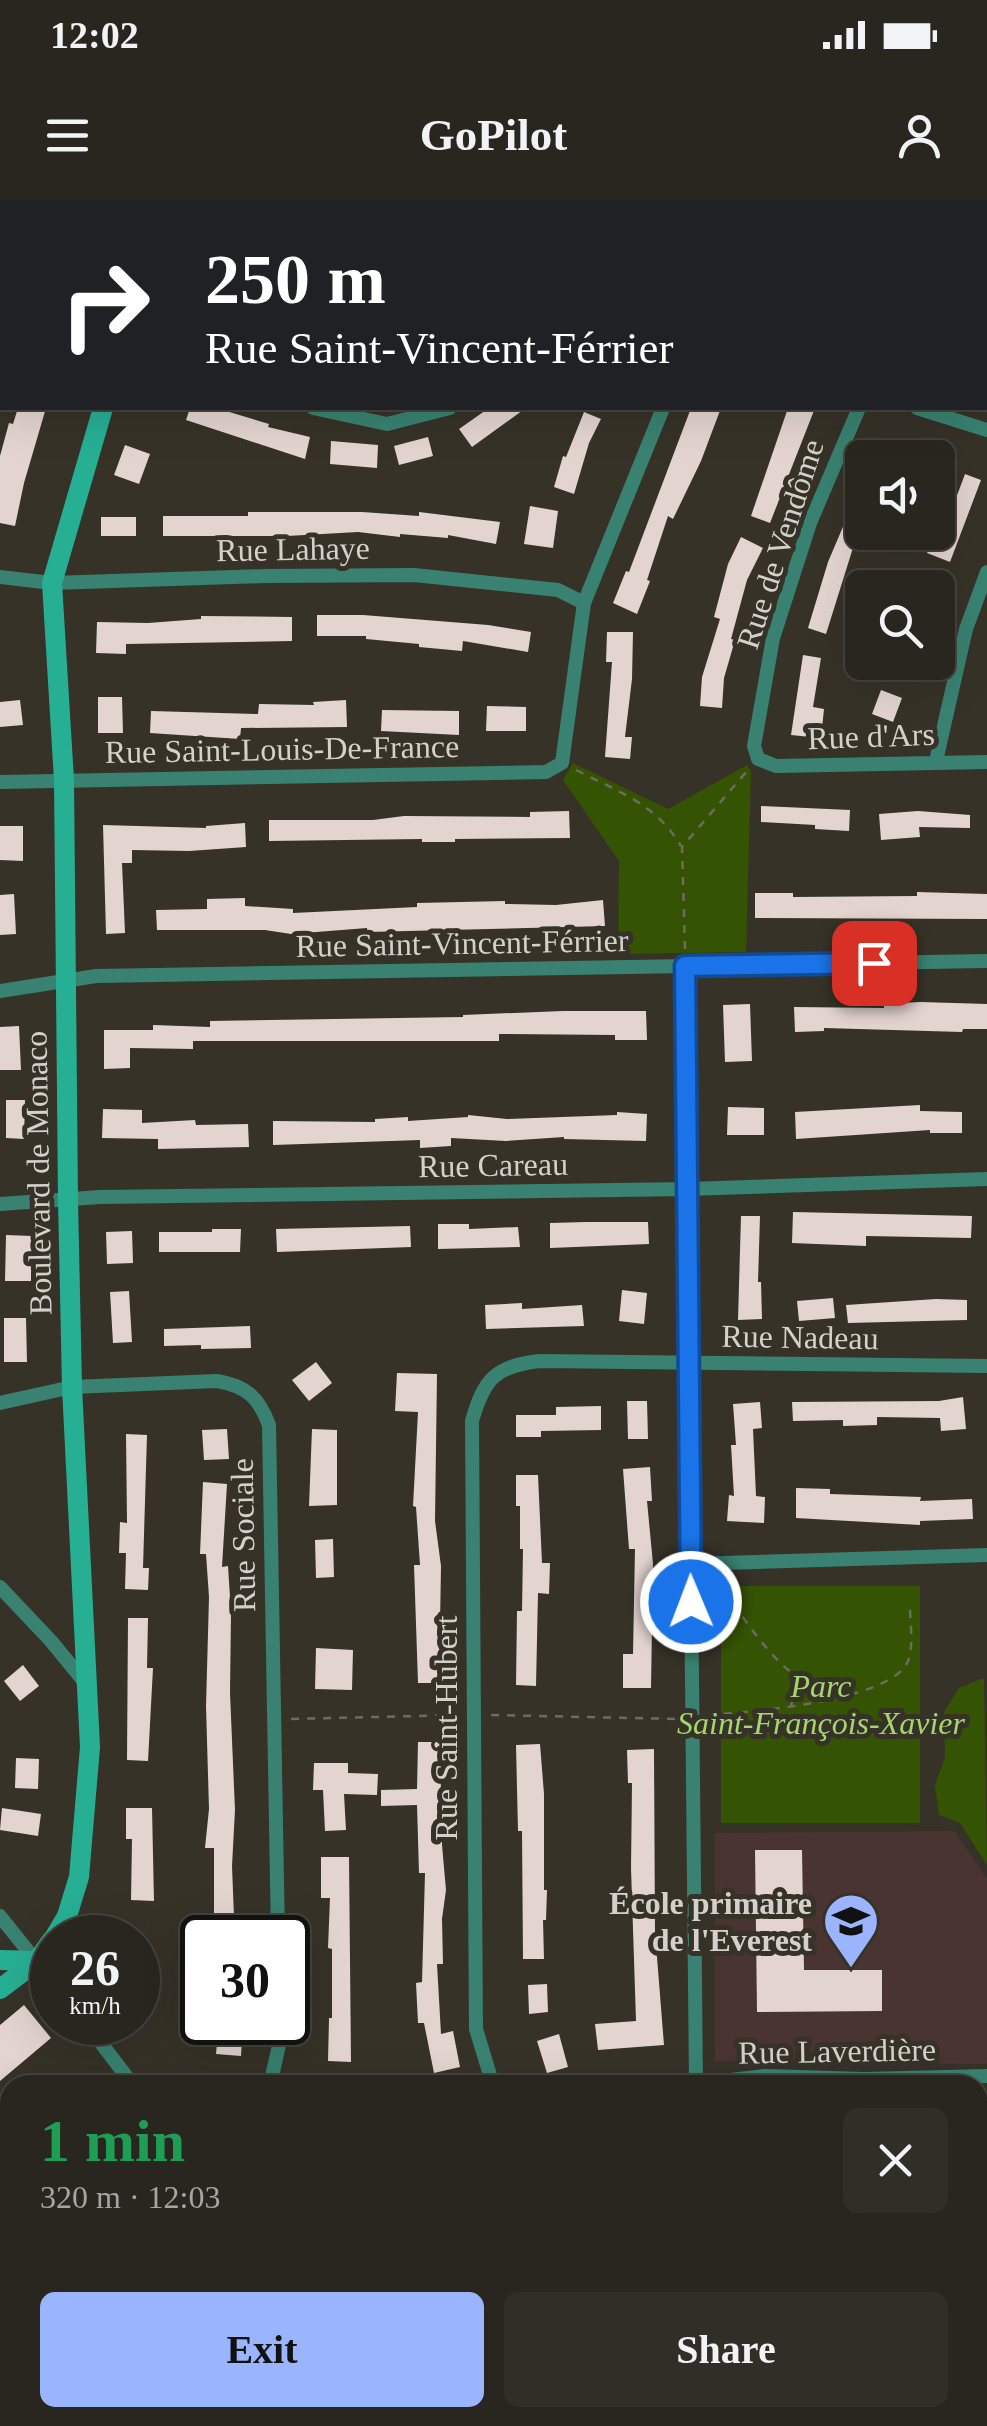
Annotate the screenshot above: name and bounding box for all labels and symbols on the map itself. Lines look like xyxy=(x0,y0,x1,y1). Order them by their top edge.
street label: Rue de Vendôme xyxy=(729,435,831,653)
street label: Rue Lahaye xyxy=(216,530,370,568)
street label: Rue d'Ars xyxy=(807,716,935,756)
street label: Rue Saint-Louis-De-France xyxy=(104,728,460,770)
pin xyxy=(832,921,917,1006)
street label: Rue Saint-Vincent-Férrier xyxy=(295,922,629,964)
street label: Boulevard de Monaco xyxy=(18,1031,58,1315)
street label: Rue Careau xyxy=(418,1146,568,1184)
street label: Rue Nadeau xyxy=(721,1318,879,1356)
street label: Rue Sociale xyxy=(224,1458,262,1612)
position arrow xyxy=(639,1550,743,1654)
street label: Rue Saint-Hubert xyxy=(428,1615,464,1840)
park label: Parc Saint-François-Xavier xyxy=(677,1668,966,1741)
place label: École primaire de l'Everest xyxy=(609,1885,812,1958)
school or university icon: École primaire de l'Everest xyxy=(821,1891,881,1970)
speed limit sign: 30 xyxy=(180,1915,310,2045)
street label: Rue Laverdière xyxy=(738,2031,936,2071)

